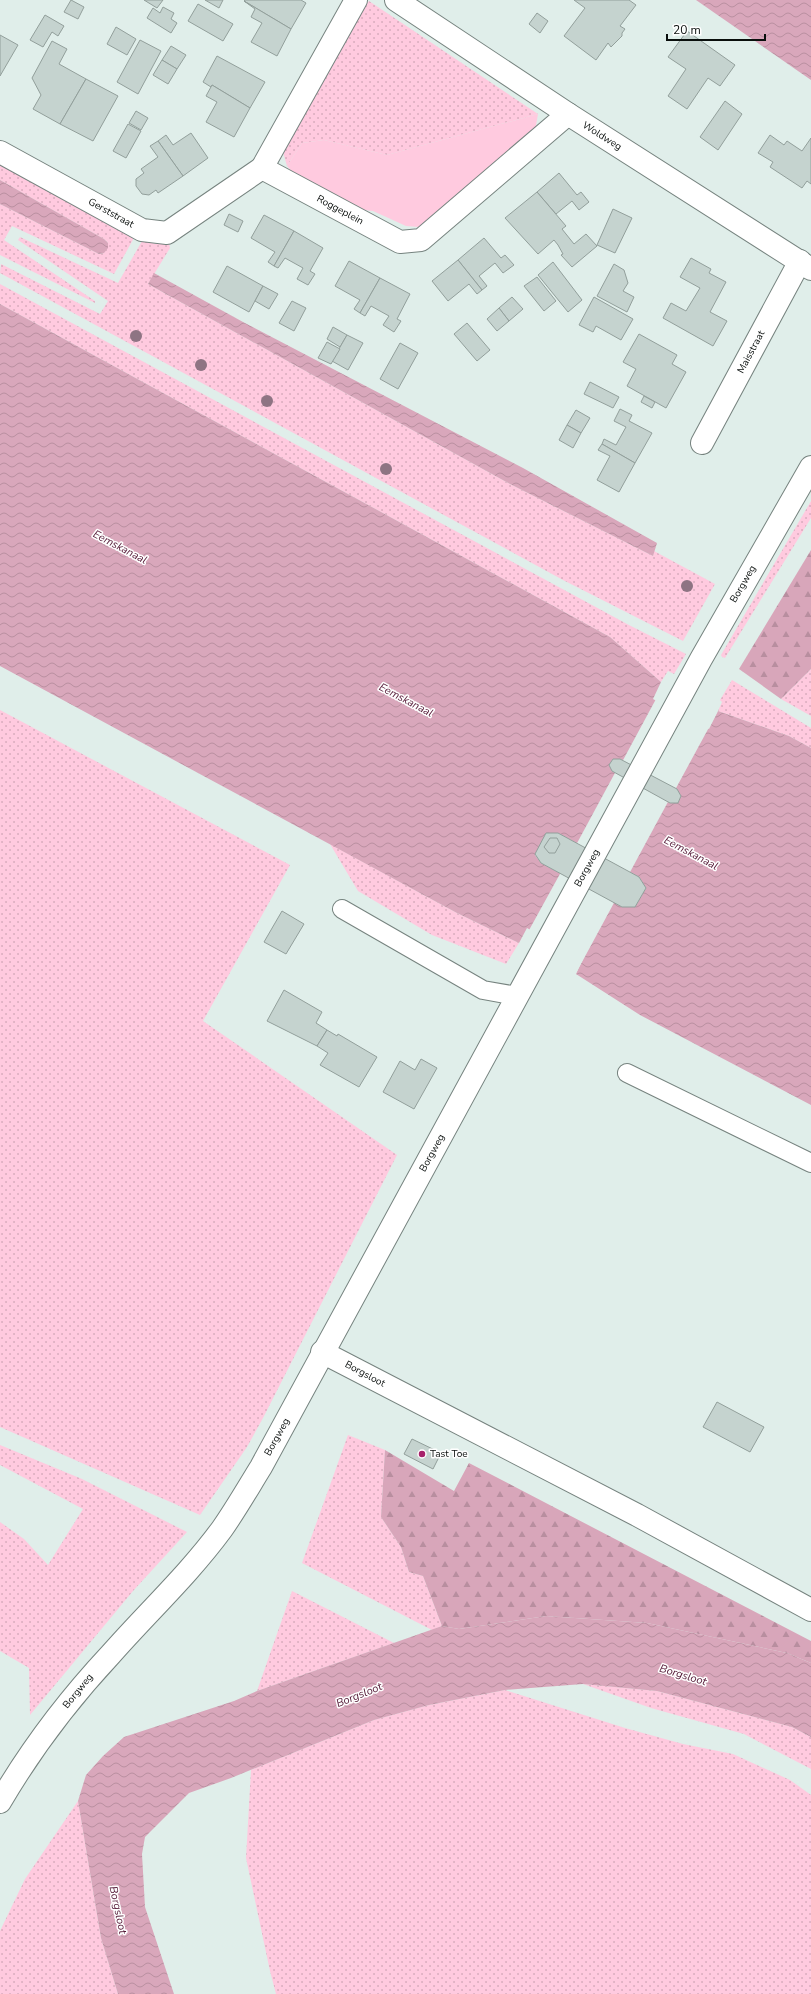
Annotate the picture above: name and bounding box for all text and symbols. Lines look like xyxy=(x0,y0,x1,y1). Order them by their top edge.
scale bar xyxy=(667,16,765,42)
text: 20 m xyxy=(673,22,701,38)
street label: Woldweg xyxy=(580,118,625,154)
street label: Roggeplein xyxy=(314,192,366,228)
street label: Gerststraat xyxy=(86,195,137,232)
street label: Maisstraat xyxy=(734,328,768,376)
water label: Eemskanaal xyxy=(90,526,150,568)
street label: Borgweg xyxy=(727,563,759,605)
water label: Eemskanaal xyxy=(376,679,436,721)
water label: Eemskanaal xyxy=(661,832,721,874)
street label: Borgweg xyxy=(571,846,603,889)
street label: Borgweg xyxy=(416,1131,448,1174)
street label: Borgsloot xyxy=(342,1357,388,1391)
street label: Borgweg xyxy=(261,1415,293,1458)
place label: Tast Toe xyxy=(430,1447,468,1461)
marker: Tast Toe xyxy=(417,1449,427,1459)
water label: Borgsloot xyxy=(658,1661,709,1690)
street label: Borgweg xyxy=(60,1670,96,1711)
water label: Borgsloot xyxy=(334,1679,385,1711)
water label: Borgsloot xyxy=(106,1885,131,1936)

